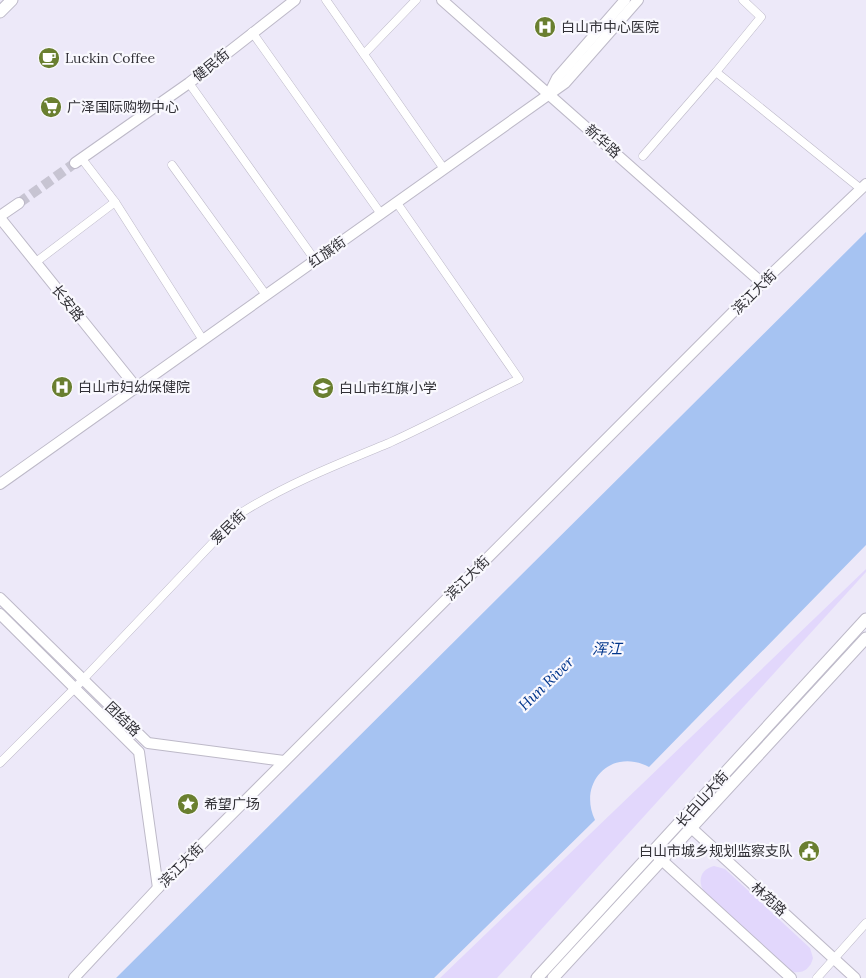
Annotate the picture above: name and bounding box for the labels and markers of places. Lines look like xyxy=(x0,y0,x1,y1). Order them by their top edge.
hospital icon: 白山市中心医院 xyxy=(533,15,557,39)
place label: 白山市中心医院 xyxy=(561,18,659,36)
cafe icon: Luckin Coffee xyxy=(37,46,61,70)
place label: Luckin Coffee xyxy=(65,49,155,67)
supermarket icon: 广泽国际购物中心 xyxy=(39,95,63,119)
place label: 广泽国际购物中心 xyxy=(67,98,179,116)
hospital icon: 白山市妇幼保健院 xyxy=(50,375,74,399)
school or university icon: 白山市红旗小学 xyxy=(311,376,335,400)
place label: 白山市妇幼保健院 xyxy=(78,378,190,396)
place label: 白山市红旗小学 xyxy=(339,379,437,397)
place icon: 希望广场 xyxy=(176,792,200,816)
place label: 希望广场 xyxy=(204,795,260,813)
public building icon: 白山市城乡规划监察支队 xyxy=(797,839,821,863)
place label: 白山市城乡规划监察支队 xyxy=(639,842,793,860)

